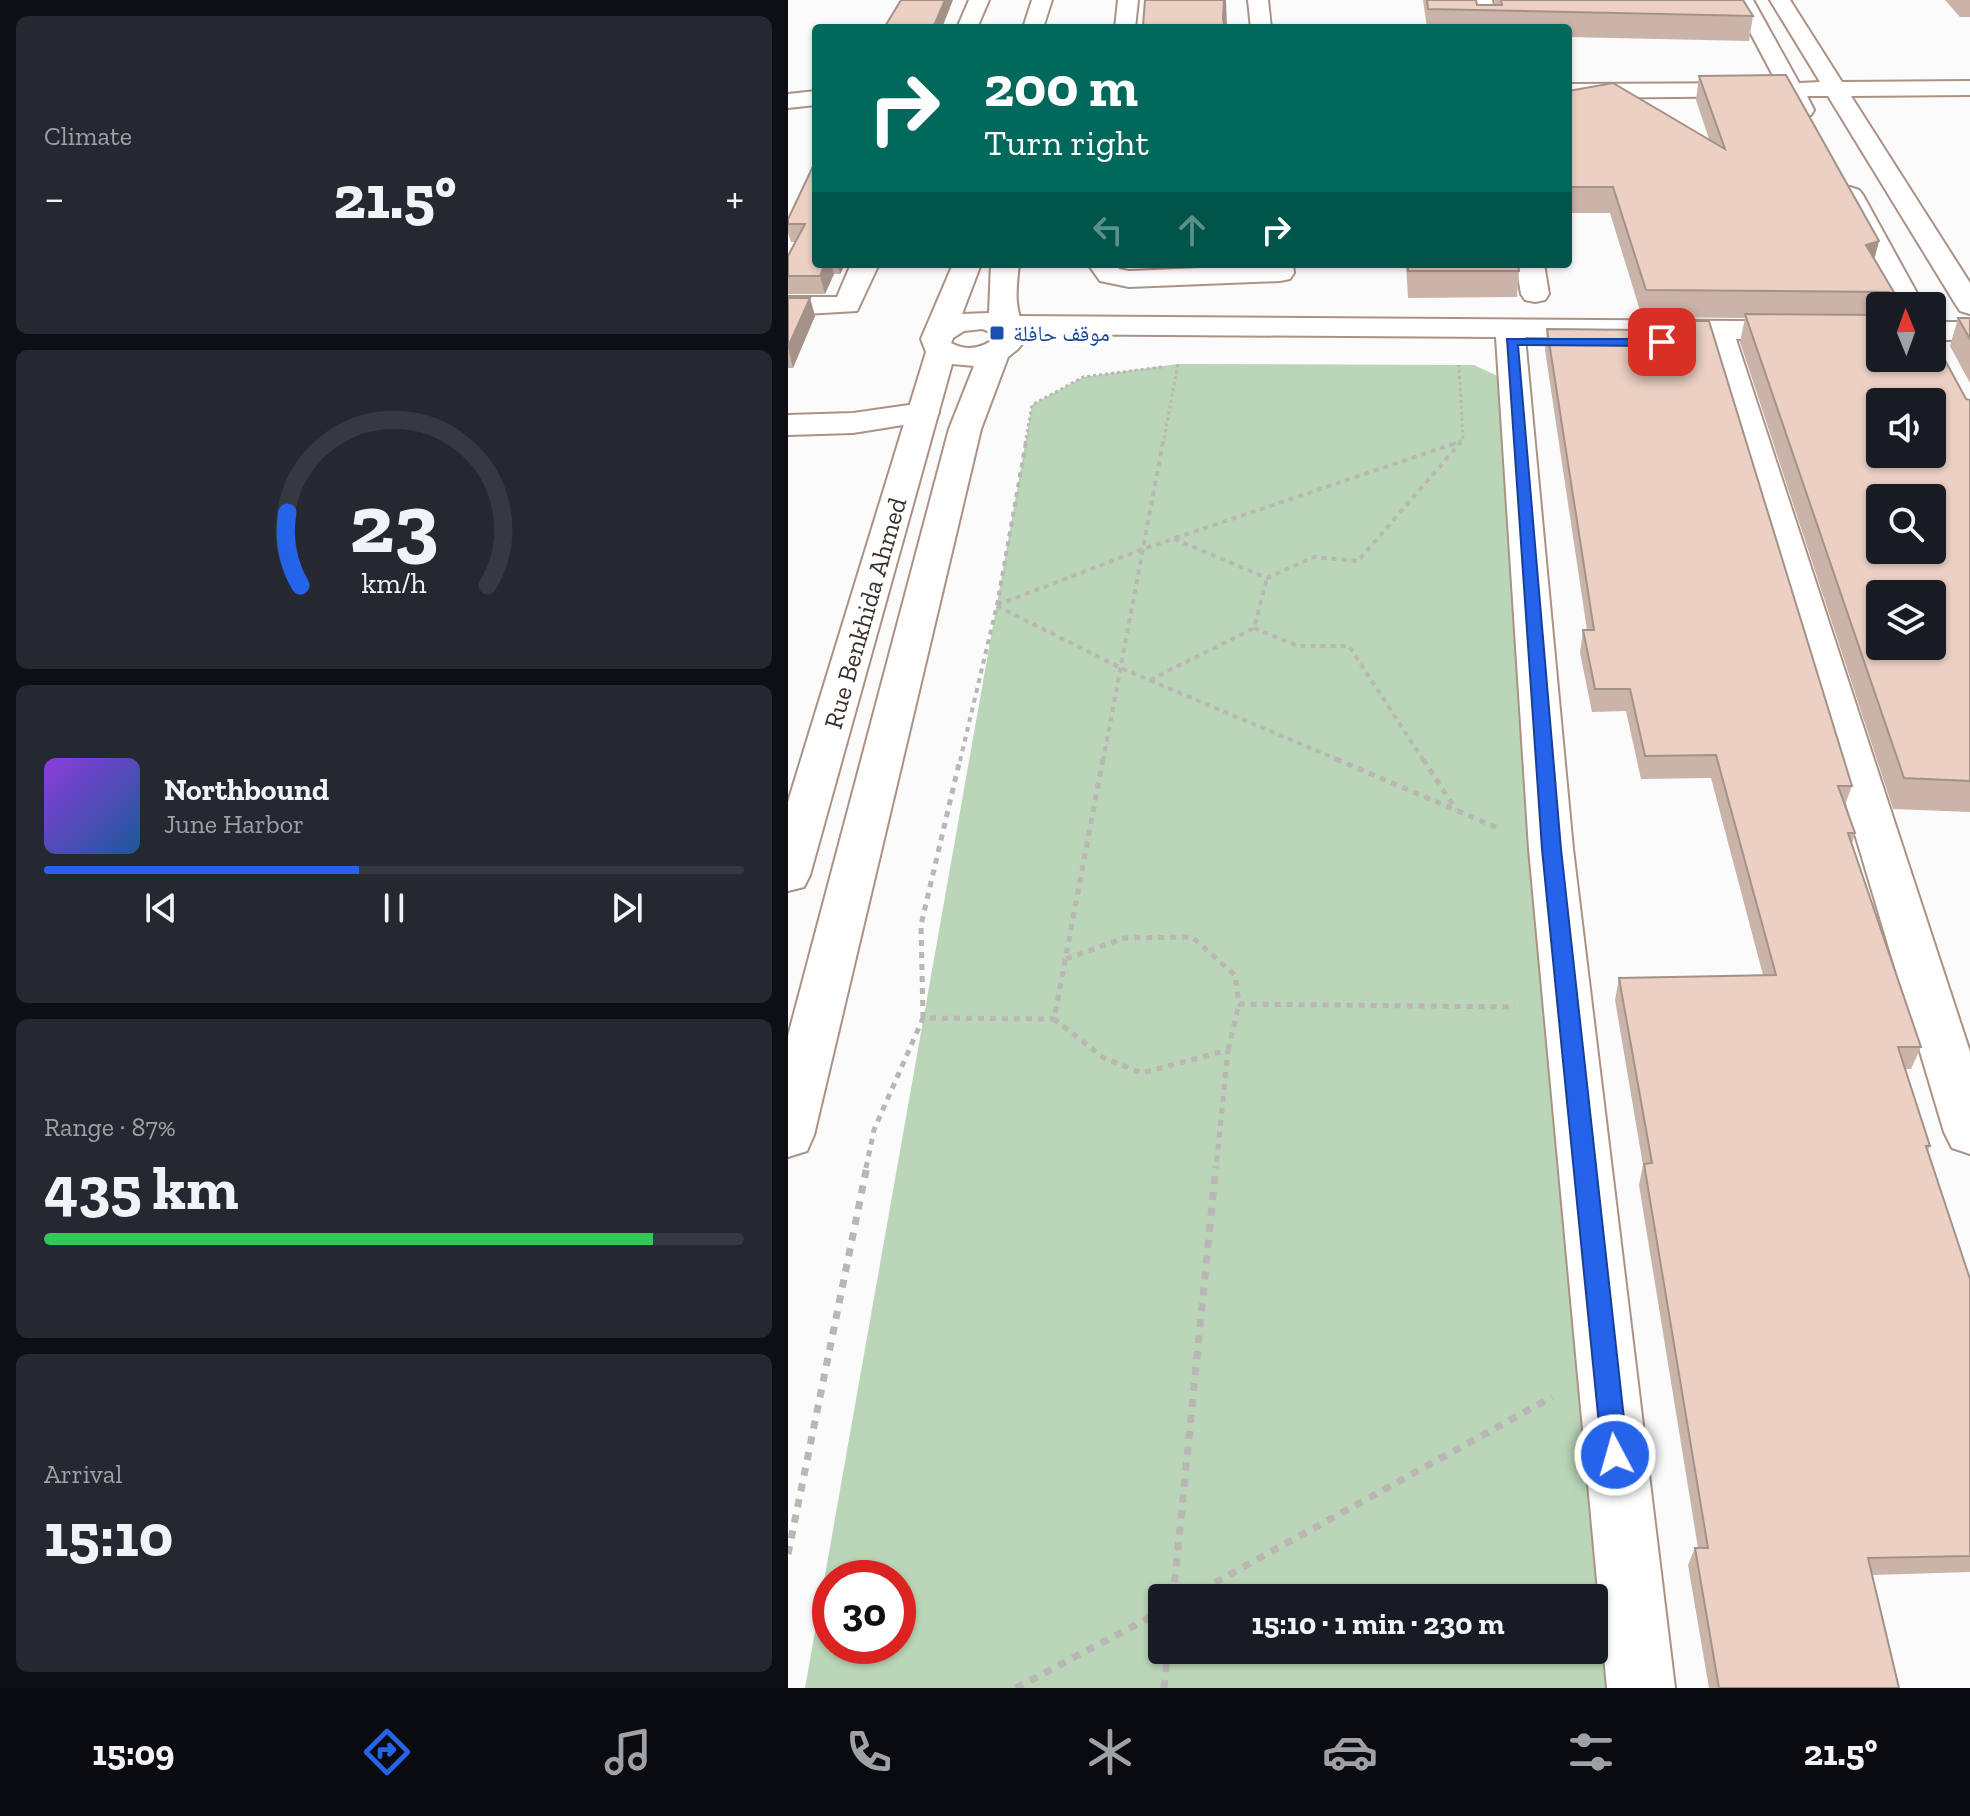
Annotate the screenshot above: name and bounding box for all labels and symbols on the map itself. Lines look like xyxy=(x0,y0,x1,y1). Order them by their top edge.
north arrow xyxy=(1866,292,1946,372)
pin xyxy=(1628,308,1696,376)
place label: موقف حافلة xyxy=(1013,320,1110,347)
marker: موقف حافلة xyxy=(988,324,1006,342)
street label: Rue Benkhida Ahmed xyxy=(817,494,913,732)
position arrow xyxy=(1573,1413,1657,1497)
speed limit sign: 30 xyxy=(812,1560,916,1664)

